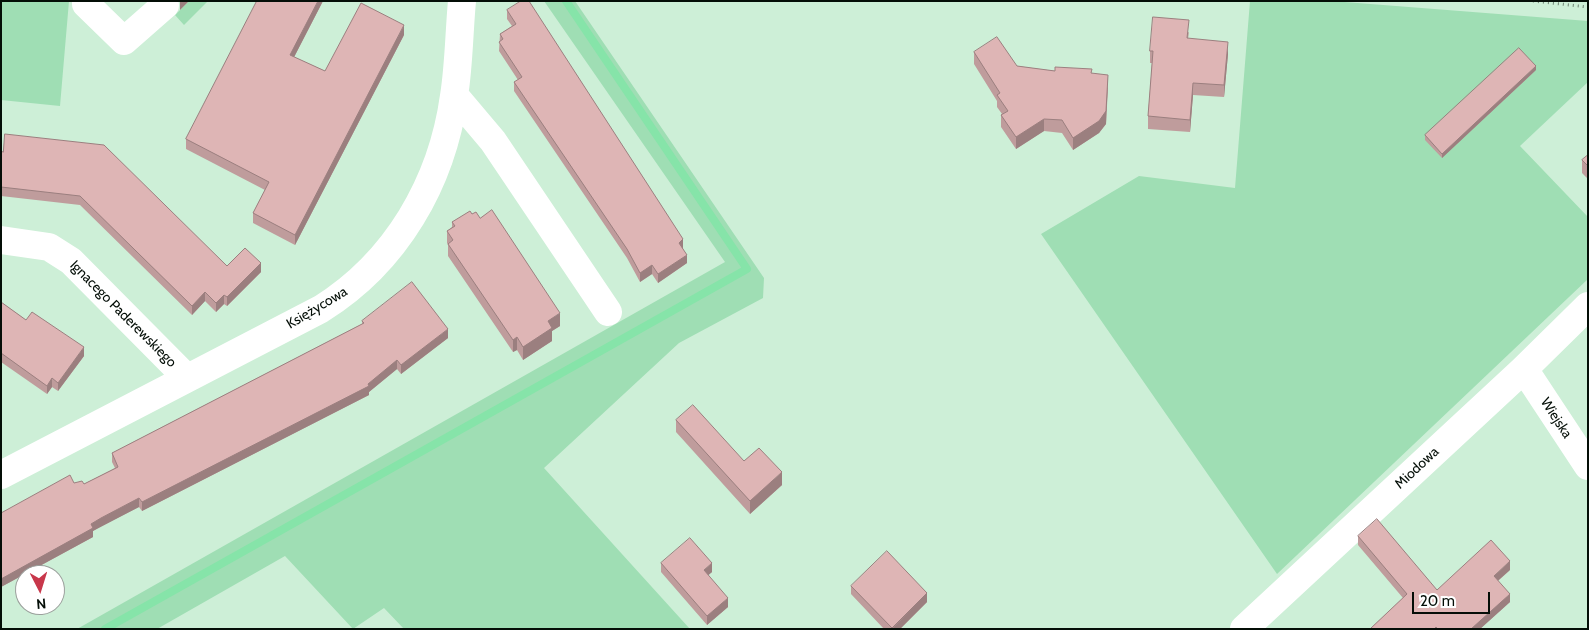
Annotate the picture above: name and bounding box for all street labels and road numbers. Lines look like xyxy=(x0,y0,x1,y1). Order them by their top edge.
street label: Ignacego Paderewskiego xyxy=(66,257,180,371)
street label: Księżycowa xyxy=(283,283,351,333)
street label: Wiejska xyxy=(1537,395,1575,441)
street label: Miodowa xyxy=(1391,443,1443,493)

